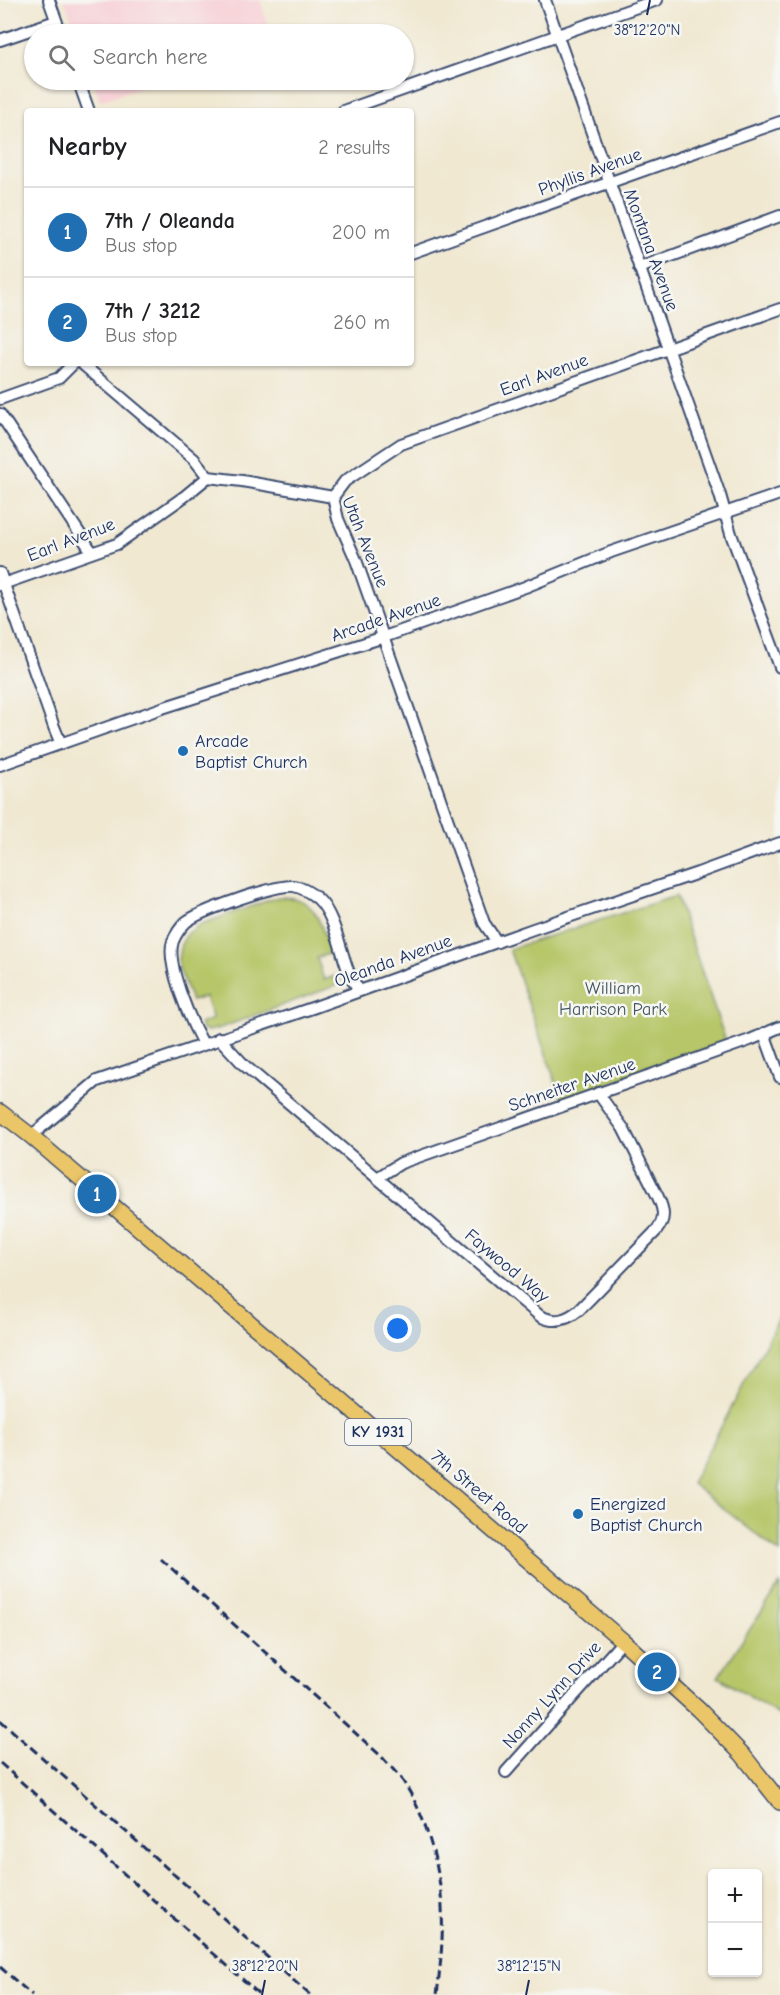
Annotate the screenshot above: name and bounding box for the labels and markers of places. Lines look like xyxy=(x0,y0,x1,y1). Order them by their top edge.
place label: Arcade Baptist Church xyxy=(195,731,308,773)
marker: Arcade Baptist Church xyxy=(176,744,190,758)
pin: 1 xyxy=(78,1172,116,1216)
place label: Energized Baptist Church xyxy=(590,1494,703,1536)
marker: Energized Baptist Church xyxy=(571,1507,585,1521)
pin: 2 xyxy=(638,1650,676,1694)

